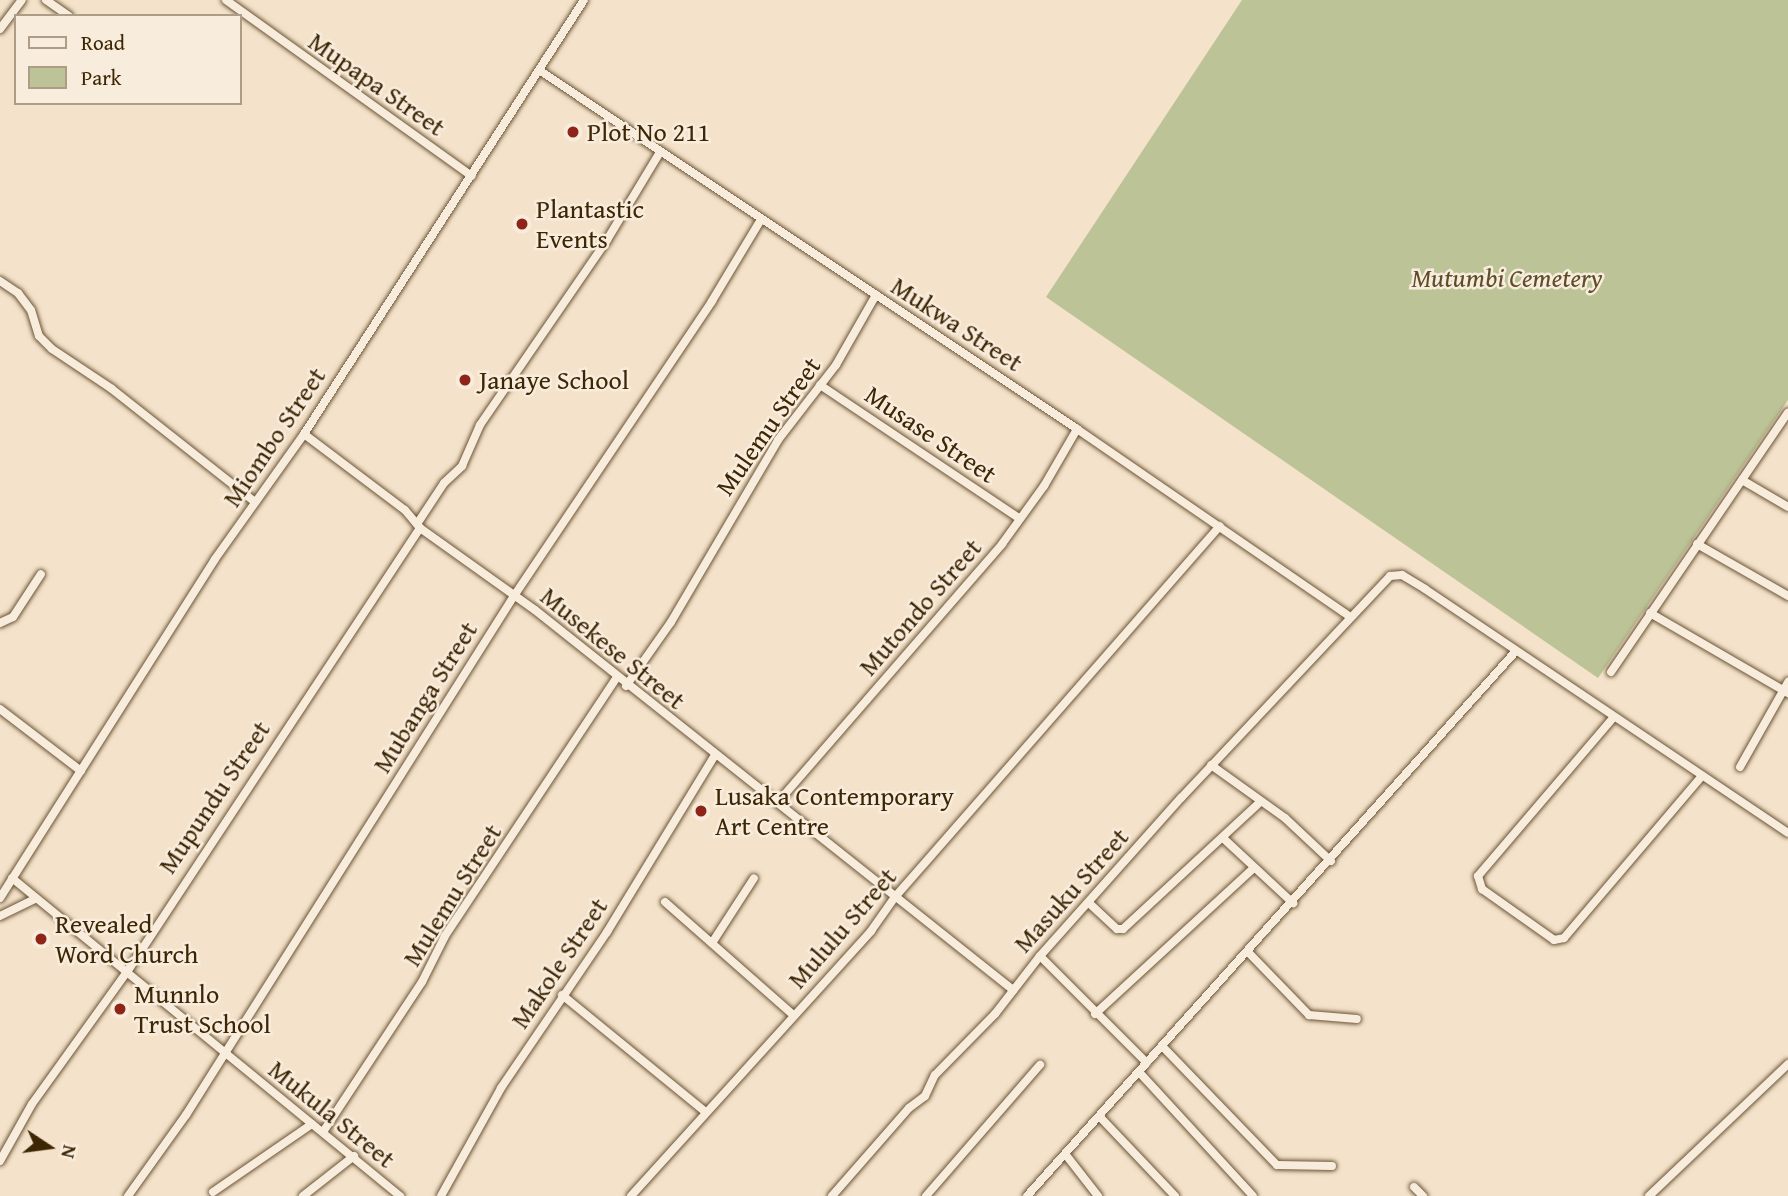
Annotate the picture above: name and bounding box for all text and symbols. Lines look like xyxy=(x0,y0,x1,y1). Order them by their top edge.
legend xyxy=(14,14,242,105)
street label: Mupapa Street xyxy=(303,25,451,143)
text: Road xyxy=(81,27,125,58)
text: Park xyxy=(81,62,122,93)
place label: Plot No 211 xyxy=(587,116,710,148)
marker: Plot No 211 xyxy=(565,124,581,140)
place label: Plantastic Events xyxy=(536,193,644,255)
marker: Plantastic Events xyxy=(514,216,530,232)
park label: Mutumbi Cemetery xyxy=(1411,262,1603,294)
street label: Mukwa Street xyxy=(885,270,1029,378)
street label: Mulemu Street xyxy=(709,351,827,501)
street label: Miombo Street xyxy=(216,361,332,513)
place label: Janaye School xyxy=(479,364,629,396)
marker: Janaye School xyxy=(457,372,473,388)
street label: Musase Street xyxy=(859,379,1003,489)
street label: Mutondo Street xyxy=(852,532,988,682)
street label: Musekese Street xyxy=(534,580,692,716)
street label: Mubanga Street xyxy=(366,616,484,778)
street label: Mupundu Street xyxy=(151,715,277,879)
place label: Lusaka Contemporary Art Centre xyxy=(715,780,954,842)
marker: Lusaka Contemporary Art Centre xyxy=(693,803,709,819)
street label: Mulemu Street xyxy=(396,818,508,972)
street label: Masuku Street xyxy=(1007,821,1135,959)
street label: Mululu Street xyxy=(781,861,903,995)
street label: Makole Street xyxy=(504,892,614,1034)
place label: Revealed Word Church xyxy=(55,908,198,970)
marker: Revealed Word Church xyxy=(33,931,49,947)
place label: Munnlo Trust School xyxy=(134,978,271,1040)
marker: Munnlo Trust School xyxy=(112,1001,128,1017)
street label: Mukula Street xyxy=(262,1054,402,1174)
north arrow xyxy=(14,1112,84,1182)
text: N xyxy=(54,1142,85,1161)

